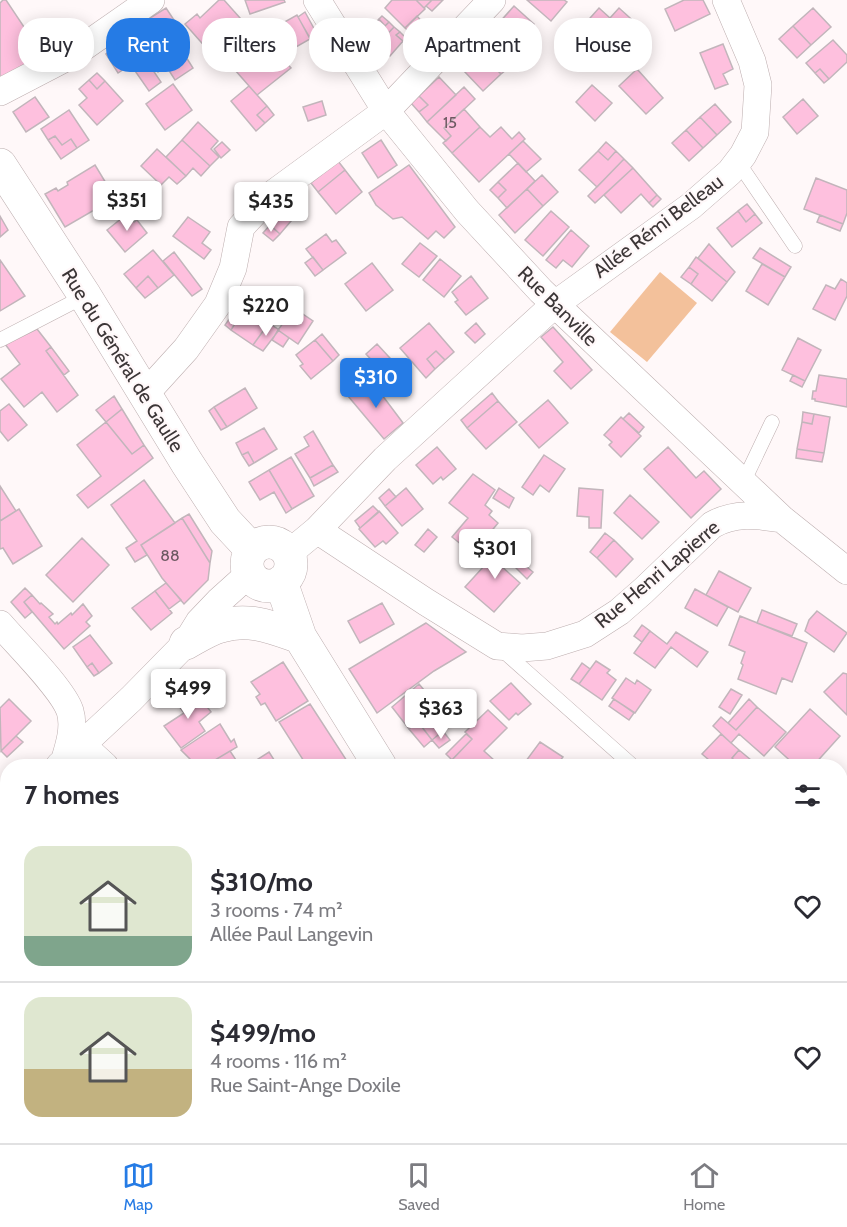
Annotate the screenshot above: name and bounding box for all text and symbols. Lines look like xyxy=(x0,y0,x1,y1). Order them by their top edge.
chip: Buy xyxy=(18,18,94,72)
chip: Rent xyxy=(106,18,190,72)
chip: Filters xyxy=(202,18,297,72)
chip: New xyxy=(309,18,391,72)
chip: Apartment xyxy=(403,18,542,72)
chip: House xyxy=(554,18,652,72)
house number: 15 xyxy=(443,113,457,132)
street label: Allée Rémi Belleau xyxy=(588,169,728,283)
pin: $351 xyxy=(91,181,163,232)
pin: $435 xyxy=(235,182,307,233)
text: $351 xyxy=(107,188,147,212)
text: $435 xyxy=(248,189,294,213)
street label: Rue Banville xyxy=(513,261,603,351)
street label: Rue du Général de Gaulle xyxy=(57,264,189,456)
pin: $220 xyxy=(230,286,302,337)
text: $220 xyxy=(243,293,289,317)
pin: $310 xyxy=(340,358,412,409)
text: $310 xyxy=(354,365,398,389)
street label: Rue Henri Lapierre xyxy=(590,515,724,633)
pin: $301 xyxy=(459,529,531,580)
text: $301 xyxy=(473,536,517,560)
house number: 88 xyxy=(160,546,180,565)
pin: $499 xyxy=(152,669,224,720)
text: $499 xyxy=(165,676,211,700)
pin: $363 xyxy=(405,689,477,740)
text: $363 xyxy=(419,696,463,720)
text: 7 homes xyxy=(24,779,119,811)
icon: filters xyxy=(791,779,824,812)
text: $310/mo xyxy=(210,866,313,898)
icon: home xyxy=(72,870,144,942)
icon: heart xyxy=(791,890,824,923)
text: 3 rooms · 74 m² xyxy=(210,898,343,922)
text: Allée Paul Langevin xyxy=(210,922,373,946)
text: $499/mo xyxy=(210,1017,316,1049)
icon: home xyxy=(72,1021,144,1093)
icon: heart xyxy=(791,1041,824,1074)
text: 4 rooms · 116 m² xyxy=(210,1049,347,1073)
text: Rue Saint-Ange Doxile xyxy=(210,1073,401,1097)
tab: Map xyxy=(122,1159,155,1214)
tab: Saved xyxy=(398,1159,440,1214)
tab: Home xyxy=(683,1159,725,1214)

